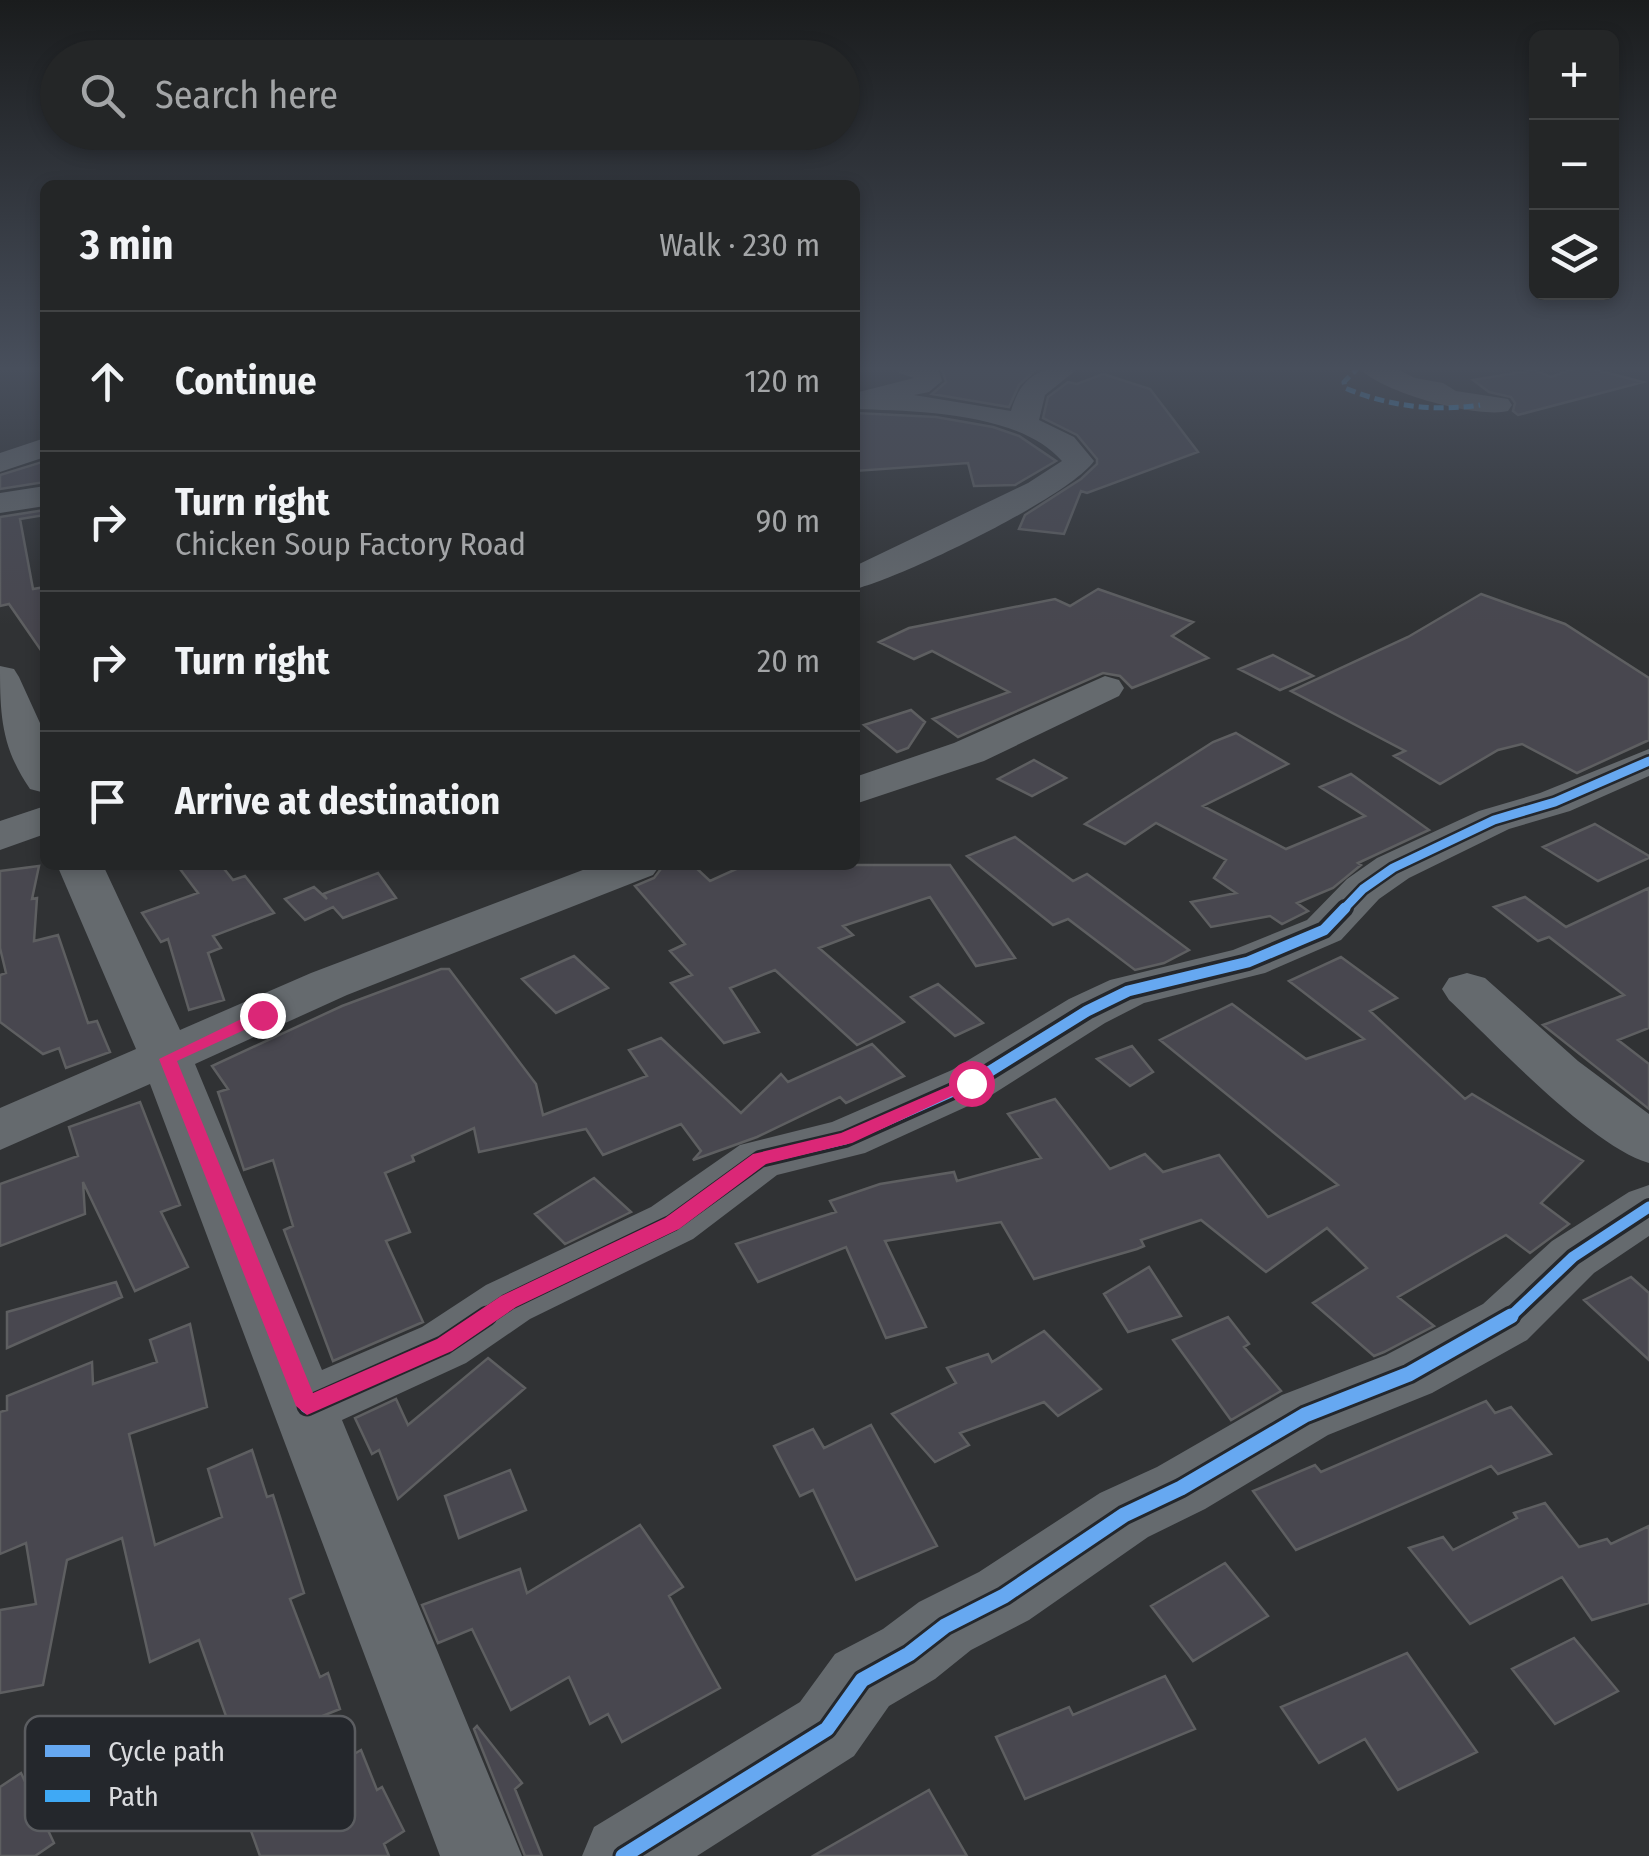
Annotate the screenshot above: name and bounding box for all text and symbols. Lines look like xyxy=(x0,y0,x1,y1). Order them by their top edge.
map controls xyxy=(1529,30,1619,300)
button: + xyxy=(1529,30,1619,120)
search box xyxy=(40,40,860,150)
icon: search xyxy=(75,68,130,123)
text: Search here xyxy=(155,72,338,118)
button: − xyxy=(1529,120,1619,210)
button: layers xyxy=(1529,210,1619,300)
text: 3 min xyxy=(80,220,174,270)
text: Walk · 230 m xyxy=(659,226,820,264)
icon: ahead xyxy=(80,354,135,409)
text: Continue xyxy=(175,358,316,404)
text: 120 m xyxy=(745,362,820,400)
text: Turn right xyxy=(175,479,329,525)
icon: right xyxy=(80,494,135,549)
text: 90 m xyxy=(756,502,820,540)
text: Chicken Soup Factory Road xyxy=(175,525,526,563)
icon: right xyxy=(80,634,135,689)
text: Turn right xyxy=(175,638,329,684)
text: 20 m xyxy=(757,642,820,680)
icon: arrive xyxy=(80,774,135,829)
text: Arrive at destination xyxy=(175,778,500,824)
route end xyxy=(240,993,286,1039)
route start xyxy=(949,1061,995,1107)
legend xyxy=(25,1716,355,1831)
text: Cycle path xyxy=(108,1735,225,1768)
text: Path xyxy=(108,1780,159,1813)

